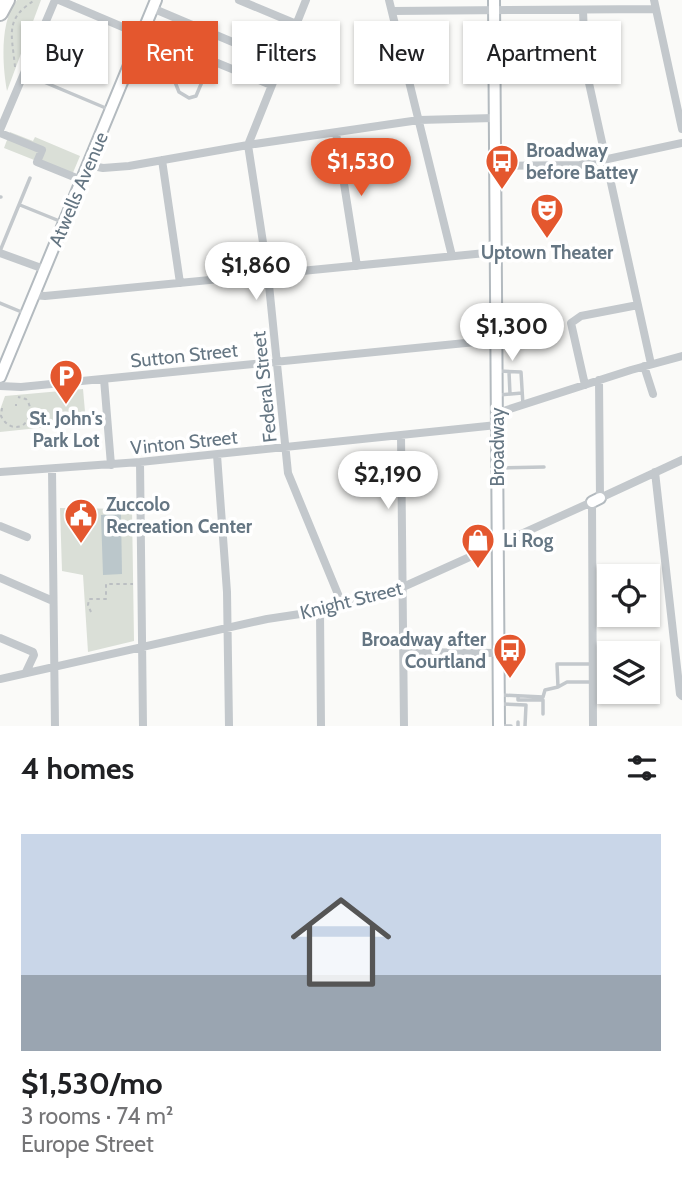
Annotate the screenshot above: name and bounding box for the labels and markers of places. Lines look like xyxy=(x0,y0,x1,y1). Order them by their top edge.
pin: $1,530 xyxy=(304,138,418,198)
place label: Broadway before Battey xyxy=(526,139,639,184)
bus stop icon: Broadway before Battey xyxy=(483,142,521,191)
theatre icon: Uptown Theater xyxy=(528,191,566,240)
place label: Uptown Theater xyxy=(481,241,614,264)
pin: $1,860 xyxy=(199,243,313,302)
pin: $1,300 xyxy=(455,304,569,363)
parking icon: St. John's Park Lot xyxy=(47,357,85,406)
place label: St. John's Park Lot xyxy=(29,407,103,452)
pin: $2,190 xyxy=(331,452,445,511)
place label: Zuccolo Recreation Center xyxy=(106,493,253,538)
public building icon: Zuccolo Recreation Center xyxy=(62,496,100,545)
shop icon: Li Rog xyxy=(459,521,497,570)
place label: Li Rog xyxy=(503,529,554,552)
place label: Broadway after Courtland xyxy=(361,628,487,673)
bus stop icon: Broadway after Courtland xyxy=(491,631,529,680)

